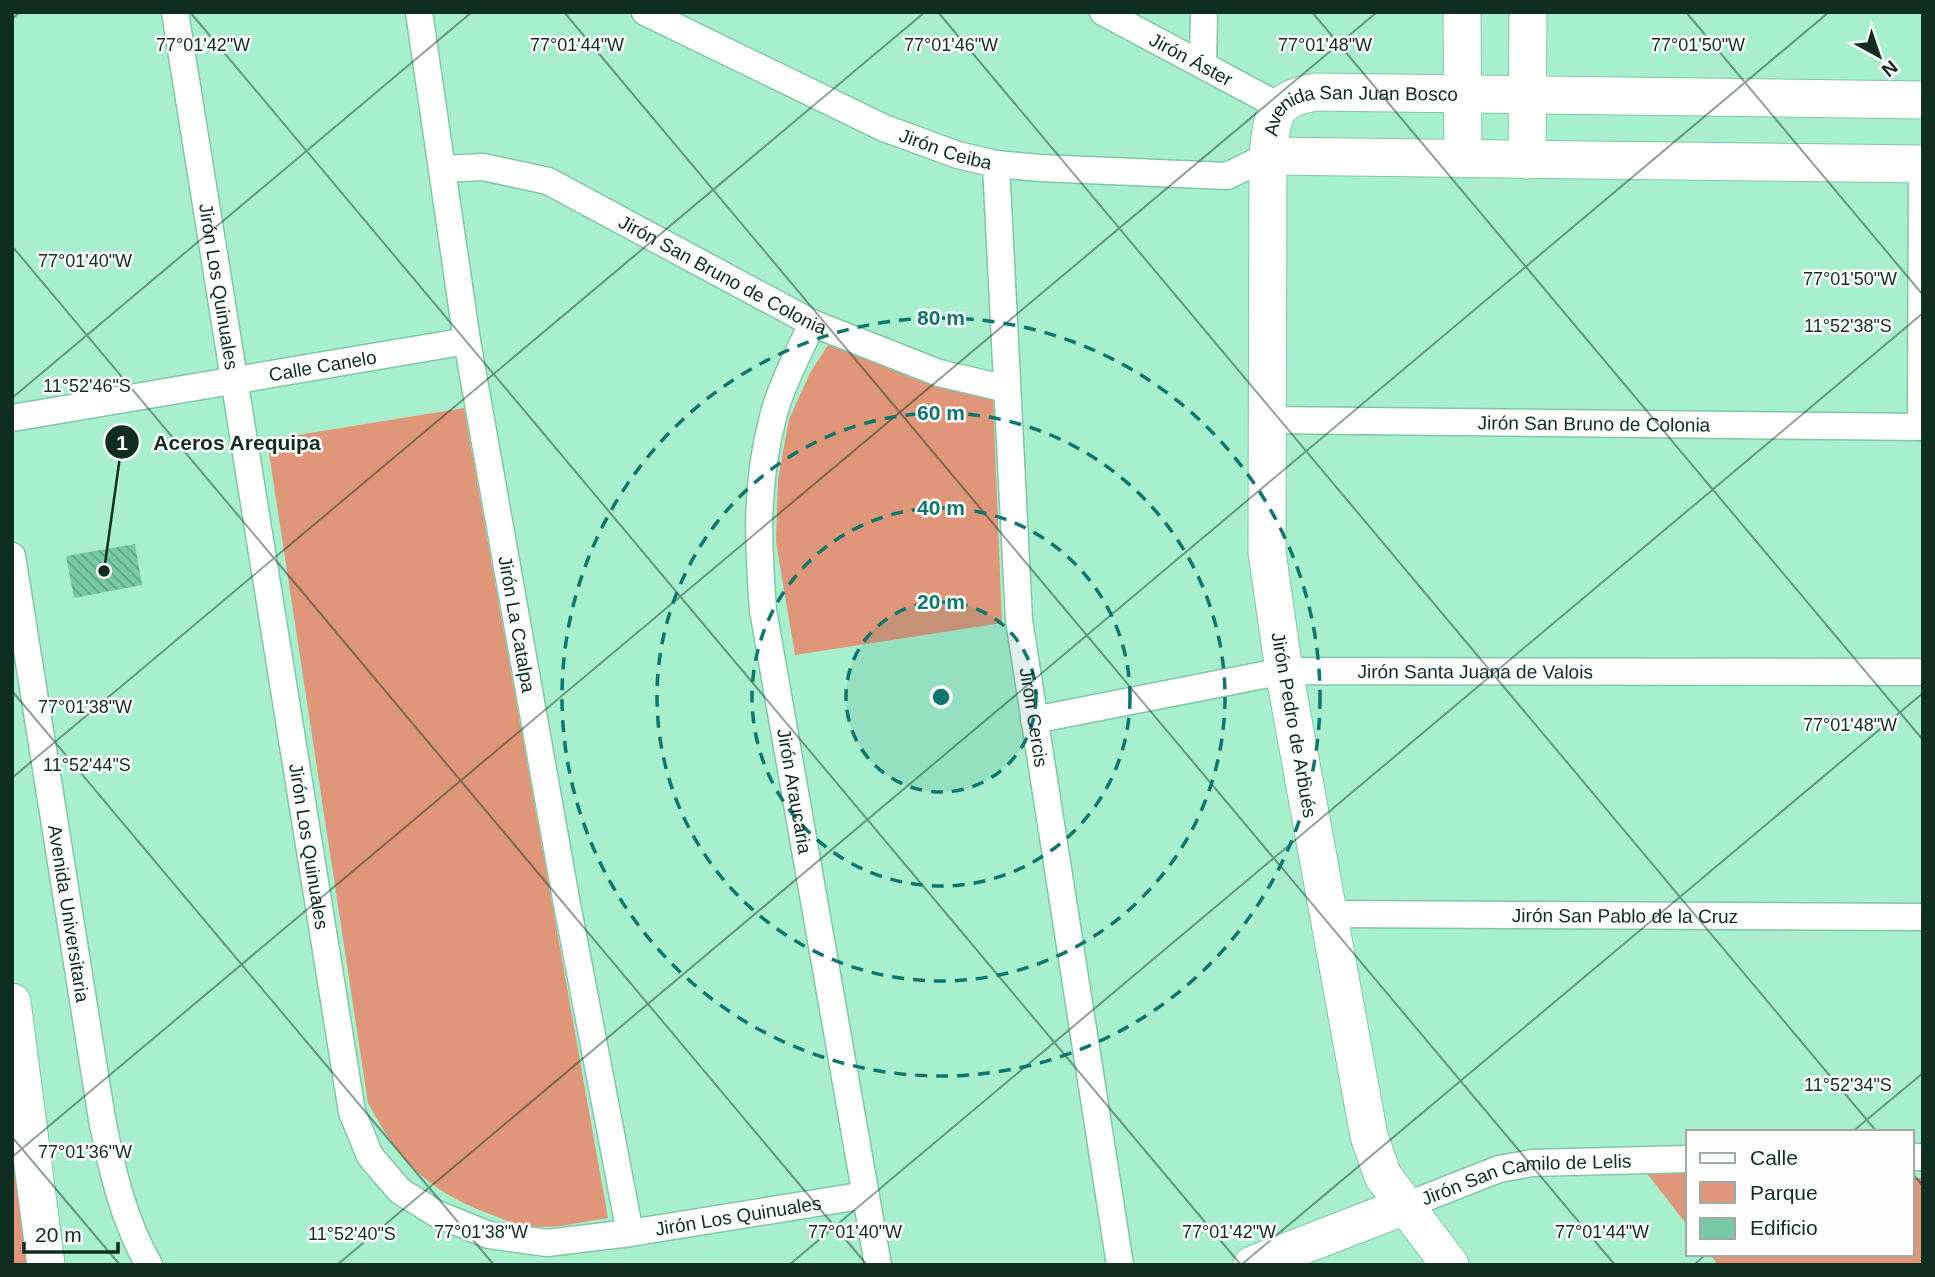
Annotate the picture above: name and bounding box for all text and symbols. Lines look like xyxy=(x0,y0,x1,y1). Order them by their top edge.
north arrow xyxy=(1844,21,1914,91)
street label: Jirón Áster xyxy=(1146,28,1237,90)
text: 77°01'42"W xyxy=(156,35,250,55)
text: 77°01'44"W xyxy=(530,35,624,55)
text: 77°01'46"W xyxy=(904,35,998,55)
text: 77°01'48"W xyxy=(1278,35,1372,55)
text: 77°01'50"W xyxy=(1651,35,1745,55)
text: N xyxy=(1878,56,1902,81)
street label: Avenida San Juan Bosco xyxy=(1260,81,1458,138)
street label: Jirón Ceiba xyxy=(897,124,995,173)
street label: Jirón Los Quinuales xyxy=(195,202,243,371)
street label: Jirón San Bruno de Colonia xyxy=(615,211,830,338)
text: 77°01'40"W xyxy=(38,251,132,271)
text: 77°01'50"W xyxy=(1803,269,1897,289)
text: 80 m xyxy=(917,306,965,329)
text: 11°52'38"S xyxy=(1804,316,1892,336)
street label: Calle Canelo xyxy=(267,346,378,385)
text: 11°52'46"S xyxy=(43,376,131,396)
text: 60 m xyxy=(917,401,965,424)
street label: Jirón San Bruno de Colonia xyxy=(1478,412,1711,435)
callout: Aceros Arequipa xyxy=(104,421,335,463)
text: 1 xyxy=(116,431,128,454)
text: Aceros Arequipa xyxy=(153,431,321,454)
text: 40 m xyxy=(917,496,965,519)
street label: Jirón La Catalpa xyxy=(495,554,540,695)
text: 20 m xyxy=(917,590,965,613)
street label: Jirón Pedro de Arbués xyxy=(1267,631,1321,819)
street label: Jirón Santa Juana de Valois xyxy=(1358,661,1593,682)
street label: Jirón Cercis xyxy=(1016,666,1052,768)
centre of rings xyxy=(929,685,953,709)
text: 77°01'38"W xyxy=(38,697,132,717)
text: 77°01'48"W xyxy=(1803,715,1897,735)
street label: Jirón Araucaria xyxy=(773,727,816,856)
text: 11°52'44"S xyxy=(43,755,131,775)
street label: Jirón Los Quinuales xyxy=(286,762,333,931)
street label: Avenida Universitaria xyxy=(45,823,94,1004)
street label: Jirón San Pablo de la Cruz xyxy=(1512,904,1738,927)
text: 11°52'34"S xyxy=(1804,1075,1892,1095)
legend xyxy=(1686,1130,1914,1256)
text: 77°01'36"W xyxy=(38,1142,132,1162)
text: Calle xyxy=(1750,1146,1798,1169)
street label: Jirón San Camilo de Lelis xyxy=(1418,1150,1632,1209)
text: Parque xyxy=(1750,1181,1818,1204)
street label: Jirón Los Quinuales xyxy=(653,1192,823,1239)
scale bar xyxy=(24,1210,119,1254)
text: Edificio xyxy=(1750,1216,1818,1239)
text: 77°01'38"W xyxy=(434,1222,528,1242)
text: 77°01'40"W xyxy=(808,1222,902,1242)
text: 77°01'42"W xyxy=(1182,1222,1276,1242)
text: 77°01'44"W xyxy=(1555,1222,1649,1242)
text: 20 m xyxy=(35,1223,82,1246)
text: 11°52'40"S xyxy=(308,1224,396,1244)

